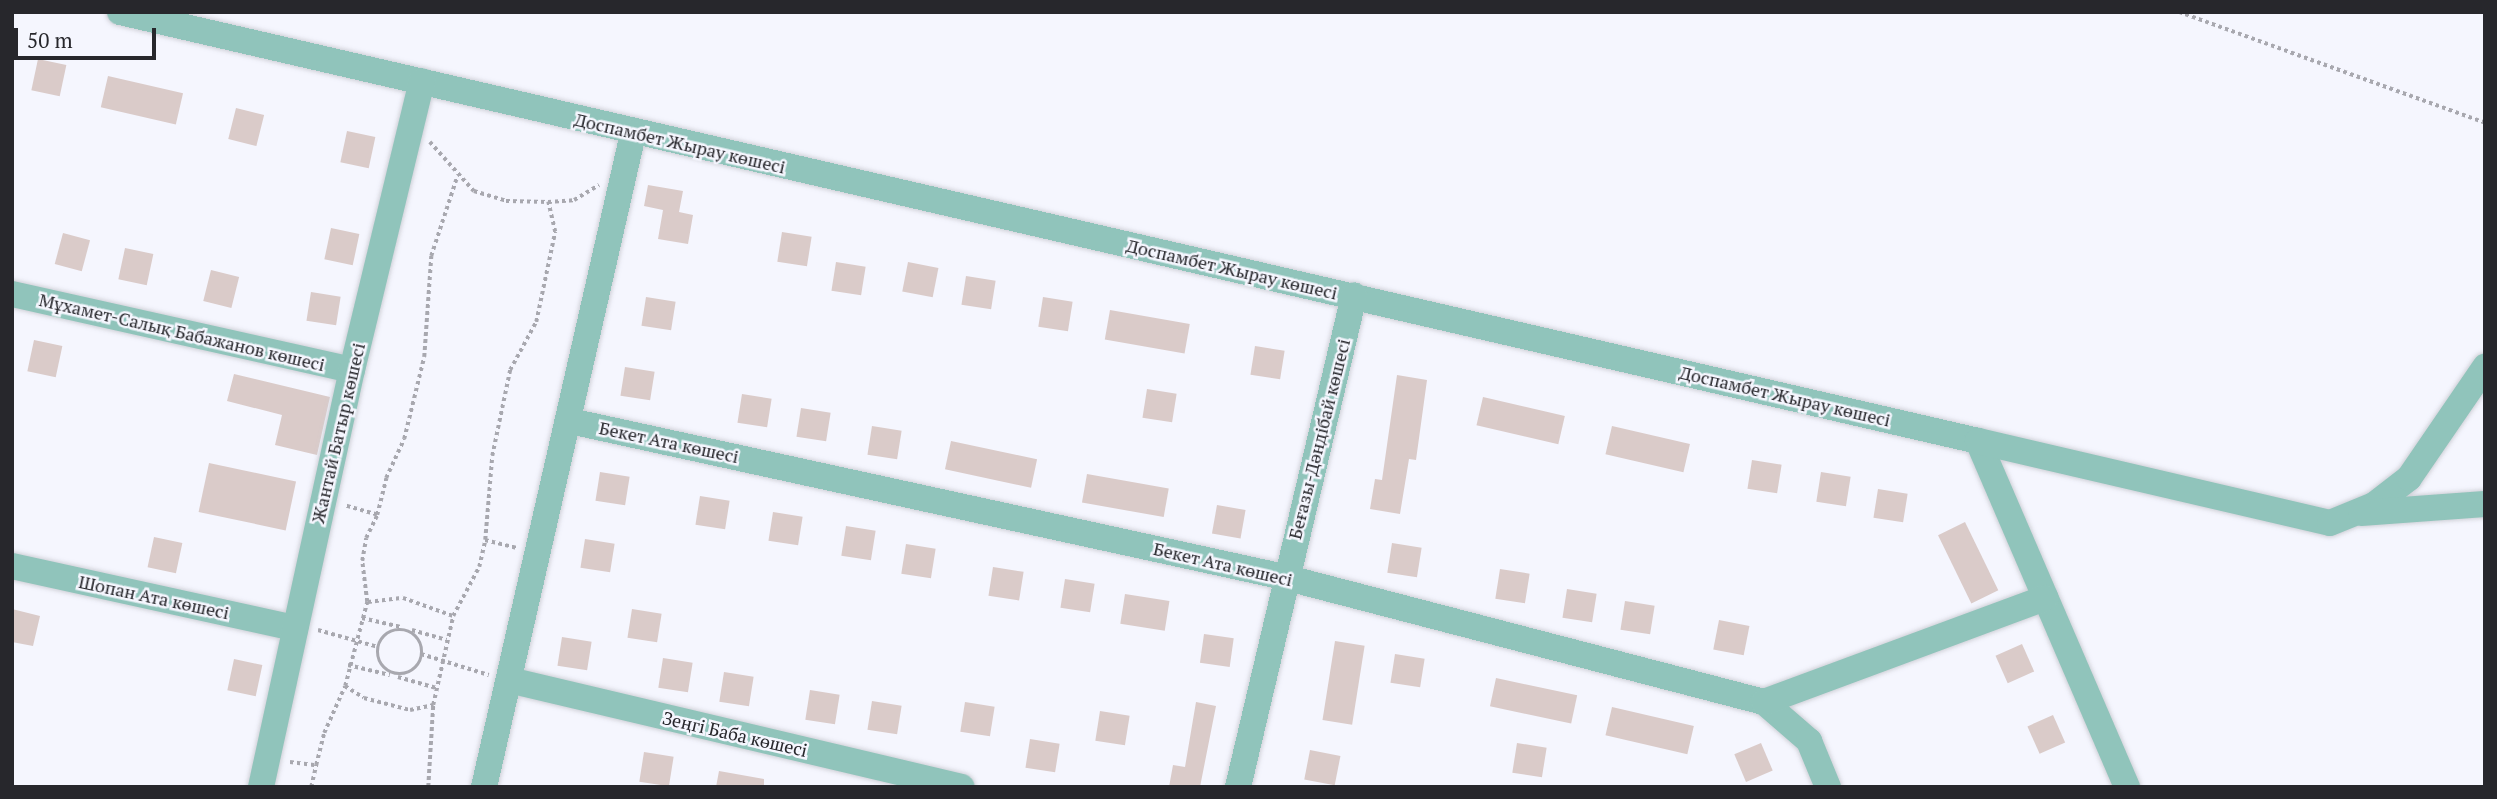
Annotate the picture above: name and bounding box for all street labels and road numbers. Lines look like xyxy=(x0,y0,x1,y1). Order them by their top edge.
street label: Доспамбет Жырау көшесі xyxy=(572,108,788,178)
street label: Доспамбет Жырау көшесі xyxy=(1124,234,1340,304)
street label: Мұхамет-Салық Бабажанов көшесі xyxy=(37,289,327,375)
street label: Беғазы-Дәндібай көшесі xyxy=(1284,337,1354,541)
street label: Жантай Батыр көшесі xyxy=(307,341,369,525)
street label: Доспамбет Жырау көшесі xyxy=(1677,361,1893,431)
street label: Бекет Ата көшесі xyxy=(597,417,741,467)
street label: Бекет Ата көшесі xyxy=(1151,537,1295,591)
street label: Шопан Ата көшесі xyxy=(77,570,231,624)
street label: Зеңгі Баба көшесі xyxy=(660,707,810,761)

